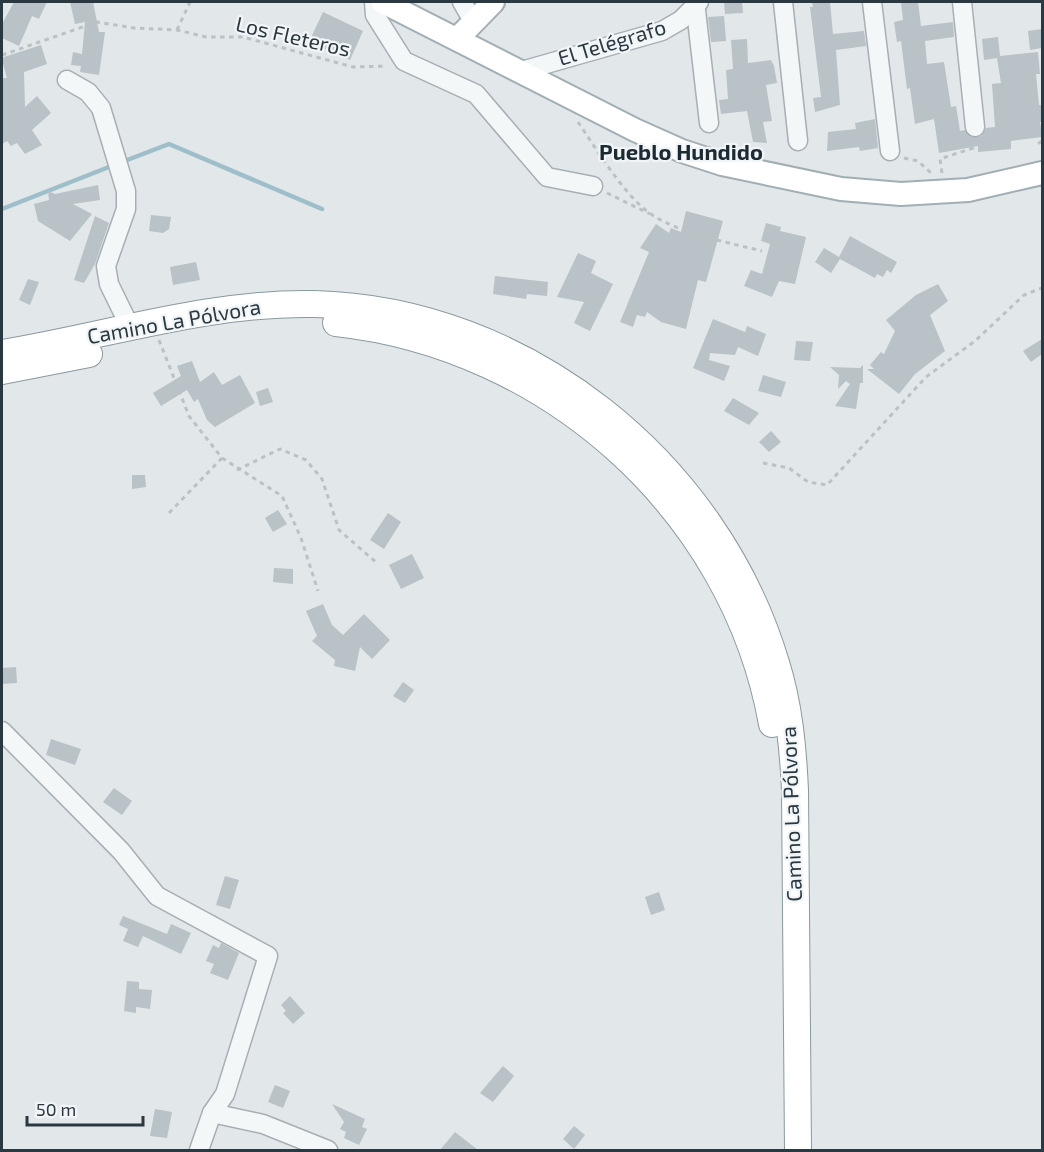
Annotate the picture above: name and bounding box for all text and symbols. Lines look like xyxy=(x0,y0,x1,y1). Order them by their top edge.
street label: Los Fleteros xyxy=(234,10,353,61)
street label: El Telégrafo xyxy=(554,13,669,70)
district label: Pueblo Hundido xyxy=(599,138,763,164)
street label: Camino La Pólvora xyxy=(85,293,262,348)
street label: Camino La Pólvora xyxy=(775,726,806,902)
scale bar xyxy=(27,1089,142,1127)
text: 50 m xyxy=(36,1098,76,1120)

